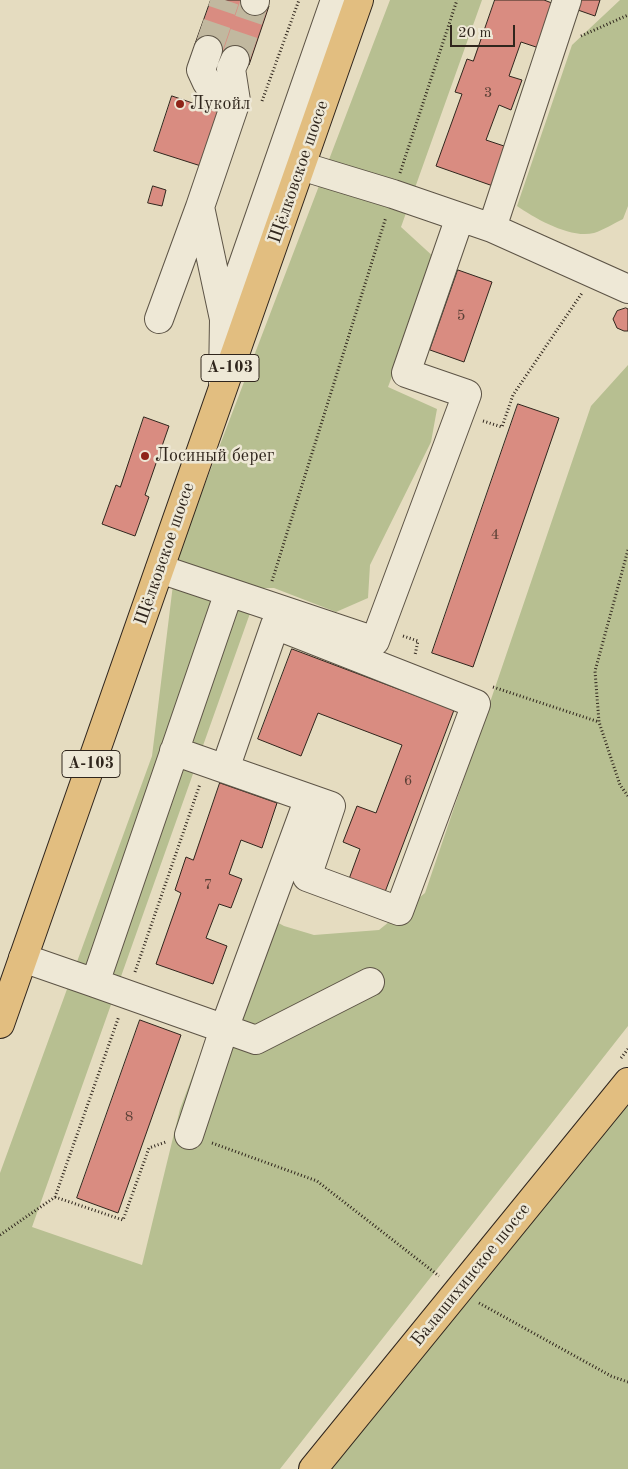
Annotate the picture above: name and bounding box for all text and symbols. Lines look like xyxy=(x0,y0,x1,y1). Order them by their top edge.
scale bar xyxy=(453,15,518,47)
text: 20 m xyxy=(458,26,492,41)
house number: 3 xyxy=(484,84,492,102)
place label: Лукойл xyxy=(190,93,250,115)
marker: Лукойл xyxy=(174,98,186,110)
street label: Щёлковское шоссе xyxy=(264,98,334,246)
house number: 5 xyxy=(457,307,465,325)
road number: А-103 xyxy=(201,354,259,382)
place label: Лосиный берег xyxy=(155,445,275,467)
marker: Лосиный берег xyxy=(139,450,151,462)
street label: Щёлковское шоссе xyxy=(130,480,200,628)
house number: 4 xyxy=(491,526,499,544)
road number: А-103 xyxy=(62,751,120,778)
house number: 6 xyxy=(404,772,412,790)
house number: 7 xyxy=(204,876,212,894)
house number: 8 xyxy=(125,1108,133,1126)
street label: Балашихинское шоссе xyxy=(407,1199,535,1351)

